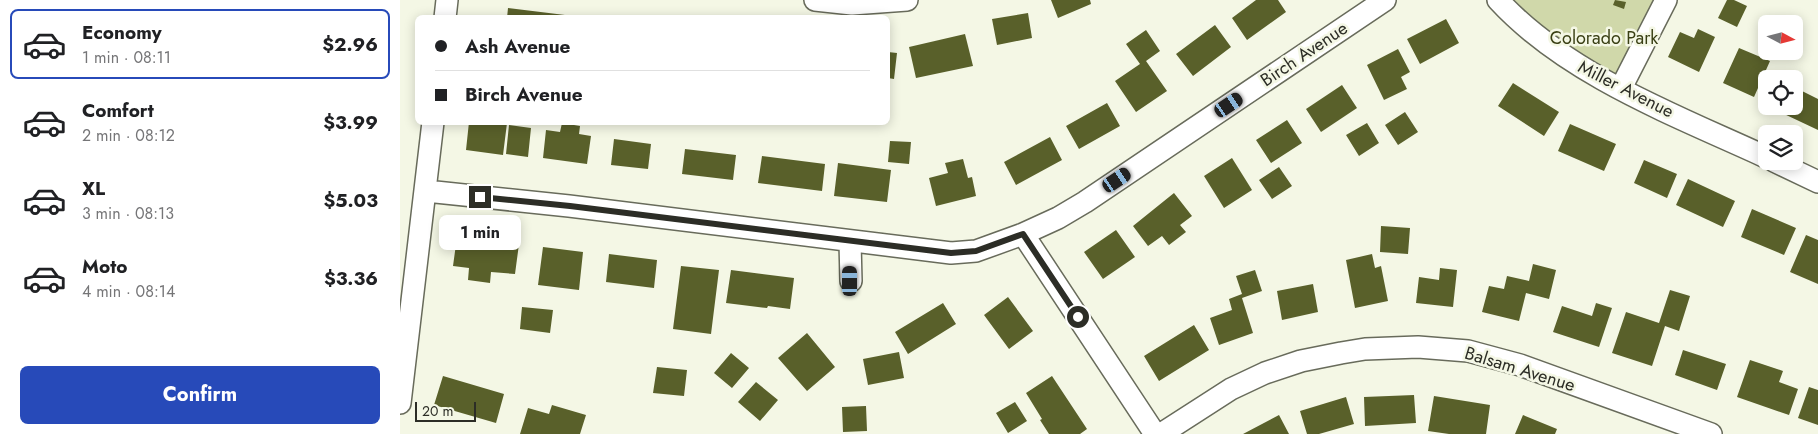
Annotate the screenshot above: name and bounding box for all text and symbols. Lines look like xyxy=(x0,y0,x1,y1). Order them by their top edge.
street label: Birch Avenue xyxy=(1255,15,1353,93)
north arrow xyxy=(1758,15,1802,60)
map controls xyxy=(1758,15,1803,170)
text: Economy xyxy=(82,19,162,46)
icon: car xyxy=(22,22,67,67)
park label: Colorado Park xyxy=(1550,25,1658,51)
text: $2.96 xyxy=(322,31,378,58)
text: Ash Avenue xyxy=(465,33,571,60)
text: 1 min · 08:11 xyxy=(82,46,171,69)
street label: Miller Avenue xyxy=(1574,54,1678,124)
button: locate xyxy=(1758,70,1803,115)
text: Birch Avenue xyxy=(465,81,583,108)
car xyxy=(1212,90,1245,120)
text: Comfort xyxy=(82,97,154,124)
icon: car xyxy=(22,100,67,145)
text: $3.99 xyxy=(323,109,378,136)
text: 2 min · 08:12 xyxy=(82,124,175,147)
button: layers xyxy=(1758,125,1803,170)
car xyxy=(1100,165,1133,195)
text: XL xyxy=(82,175,105,202)
icon: car xyxy=(22,178,67,223)
route end xyxy=(469,186,491,208)
text: $5.03 xyxy=(323,187,378,214)
text: 3 min · 08:13 xyxy=(82,202,174,225)
callout: 1 min xyxy=(439,214,521,250)
text: 1 min xyxy=(460,221,500,244)
text: Moto xyxy=(82,253,127,280)
icon: car xyxy=(22,256,67,301)
text: $3.36 xyxy=(324,265,378,292)
car xyxy=(842,266,857,296)
text: 4 min · 08:14 xyxy=(82,280,175,303)
route start xyxy=(1067,306,1089,328)
street label: Balsam Avenue xyxy=(1462,340,1578,398)
button: Confirm xyxy=(20,366,380,424)
scale bar xyxy=(415,399,476,422)
text: 20 m xyxy=(422,401,454,421)

